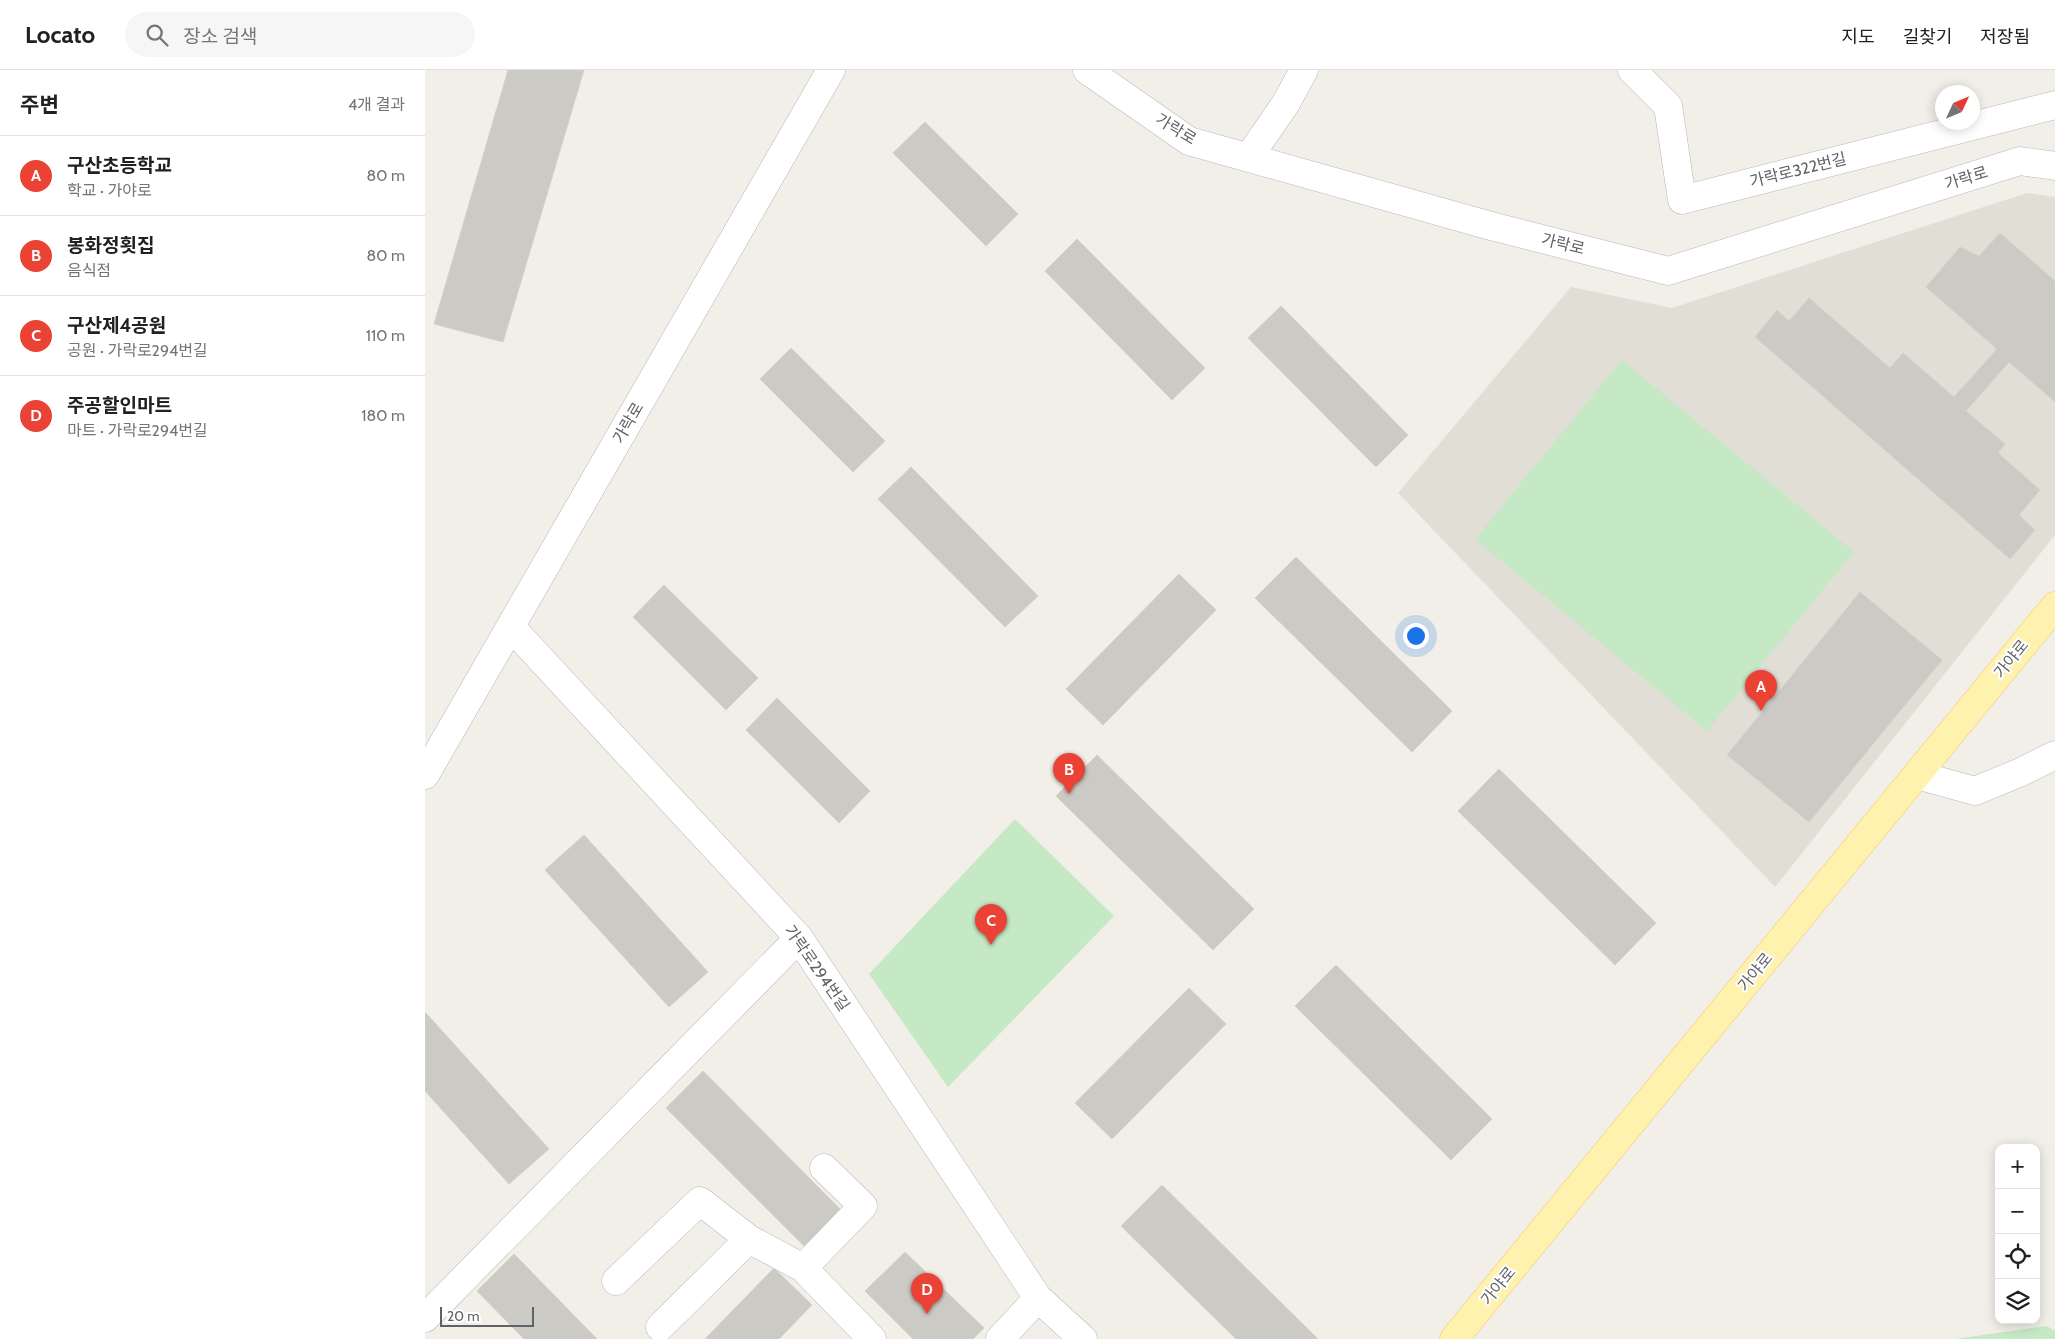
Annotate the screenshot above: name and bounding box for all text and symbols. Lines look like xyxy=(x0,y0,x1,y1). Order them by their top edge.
search box xyxy=(125,12,475,57)
text: Locato xyxy=(25,20,95,49)
icon: search xyxy=(143,21,171,49)
text: 장소 검색 xyxy=(183,25,257,48)
text: 지도 xyxy=(1842,26,1875,48)
text: 길찾기 xyxy=(1903,26,1952,48)
text: 저장됨 xyxy=(1980,26,2030,48)
north arrow xyxy=(1935,85,1980,130)
text: 주변 xyxy=(20,92,59,117)
text: 4개 결과 xyxy=(348,95,405,114)
street label: 가락로 xyxy=(1152,109,1200,149)
street label: 가락로322번길 xyxy=(1748,149,1848,191)
text: 구산초등학교 xyxy=(67,154,172,177)
street label: 가락로 xyxy=(1942,162,1990,194)
text: A xyxy=(31,166,41,185)
text: 80 m xyxy=(367,166,405,185)
text: 학교 · 가야로 xyxy=(67,181,152,200)
street label: 가락로 xyxy=(1539,229,1587,259)
text: 봉화정횟집 xyxy=(67,234,154,257)
text: B xyxy=(31,246,41,265)
text: 80 m xyxy=(367,246,405,265)
text: 음식점 xyxy=(67,261,111,280)
text: 구산제4공원 xyxy=(67,314,166,337)
text: C xyxy=(31,326,41,345)
text: 110 m xyxy=(366,326,405,345)
text: 공원 · 가락로294번길 xyxy=(67,341,208,360)
text: 주공할인마트 xyxy=(67,394,172,417)
street label: 가락로 xyxy=(609,399,647,447)
text: D xyxy=(30,406,42,425)
text: 180 m xyxy=(361,406,405,425)
text: 마트 · 가락로294번길 xyxy=(67,421,208,440)
your location xyxy=(1403,623,1429,649)
street label: 가야로 xyxy=(1990,636,2032,682)
pin: A xyxy=(1745,670,1777,711)
pin: B xyxy=(1053,753,1085,794)
pin: C xyxy=(975,904,1007,945)
street label: 가락로294번길 xyxy=(780,921,854,1015)
street label: 가야로 xyxy=(1734,949,1776,995)
map controls xyxy=(1995,1144,2040,1324)
button: + xyxy=(1995,1144,2040,1189)
button: − xyxy=(1995,1189,2040,1234)
button: locate xyxy=(1995,1234,2040,1279)
street label: 가야로 xyxy=(1477,1263,1519,1309)
pin: D xyxy=(911,1273,943,1314)
button: layers xyxy=(1995,1279,2040,1324)
scale bar xyxy=(440,1304,534,1327)
text: 20 m xyxy=(447,1307,480,1325)

